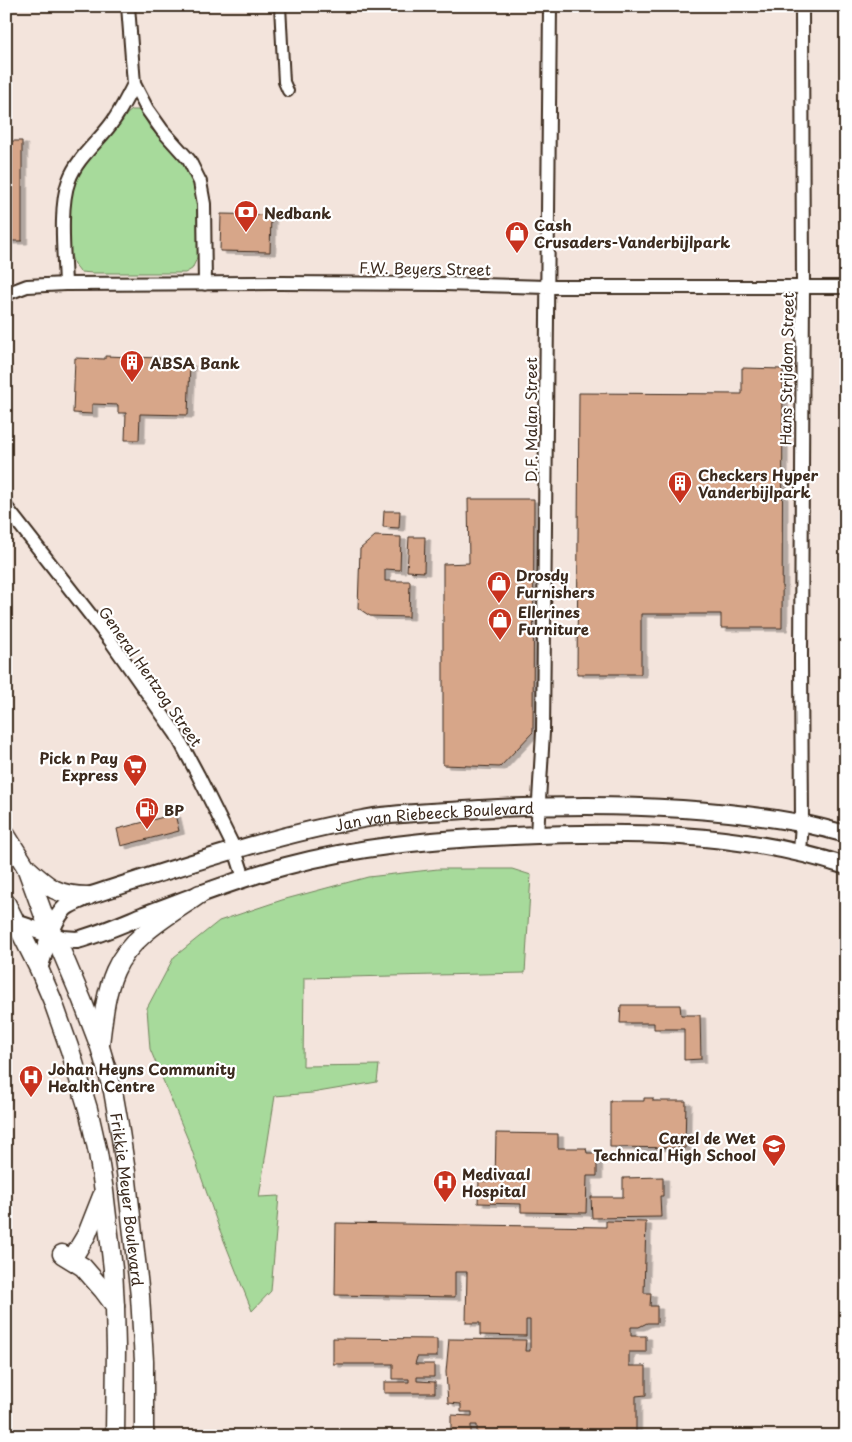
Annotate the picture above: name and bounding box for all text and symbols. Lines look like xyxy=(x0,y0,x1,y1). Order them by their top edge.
bank icon: Nedbank xyxy=(233,199,259,233)
place label: Nedbank xyxy=(264,201,331,224)
place label: Cash Crusaders-Vanderbijlpark xyxy=(534,213,730,253)
shop icon: Cash Crusaders-Vanderbijlpark xyxy=(504,220,530,254)
street label: F.W. Beyers Street xyxy=(359,255,491,281)
street label: Hans Strijdom Street xyxy=(773,292,799,446)
building icon: ABSA Bank xyxy=(119,349,145,383)
place label: ABSA Bank xyxy=(149,351,240,374)
street label: D.F. Malan Street xyxy=(519,357,542,483)
place label: Checkers Hyper Vanderbijlpark xyxy=(698,463,819,503)
building icon: Checkers Hyper Vanderbijlpark xyxy=(667,470,693,504)
place label: Drosdy Furnishers xyxy=(516,563,595,603)
shop icon: Drosdy Furnishers xyxy=(486,570,512,604)
place label: Ellerines Furniture xyxy=(518,600,589,640)
street label: General Hertzog Street xyxy=(94,601,208,751)
shop icon: Ellerines Furniture xyxy=(487,607,513,641)
place label: Pick n Pay Express xyxy=(39,746,118,786)
supermarket icon: Pick n Pay Express xyxy=(122,753,148,787)
street label: Jan van Riebeeck Boulevard xyxy=(332,795,534,836)
fuel station icon: BP xyxy=(134,796,160,830)
place label: BP xyxy=(164,798,184,821)
place label: Johan Heyns Community Health Centre xyxy=(48,1057,236,1097)
hospital icon: Johan Heyns Community Health Centre xyxy=(18,1064,44,1098)
street label: Frikkie Meyer Boulevard xyxy=(105,1111,150,1287)
place label: Carel de Wet Technical High School xyxy=(593,1126,756,1166)
school or university icon: Carel de Wet Technical High School xyxy=(761,1133,787,1167)
place label: Medivaal Hospital xyxy=(462,1162,531,1202)
hospital icon: Medivaal Hospital xyxy=(432,1169,458,1203)

